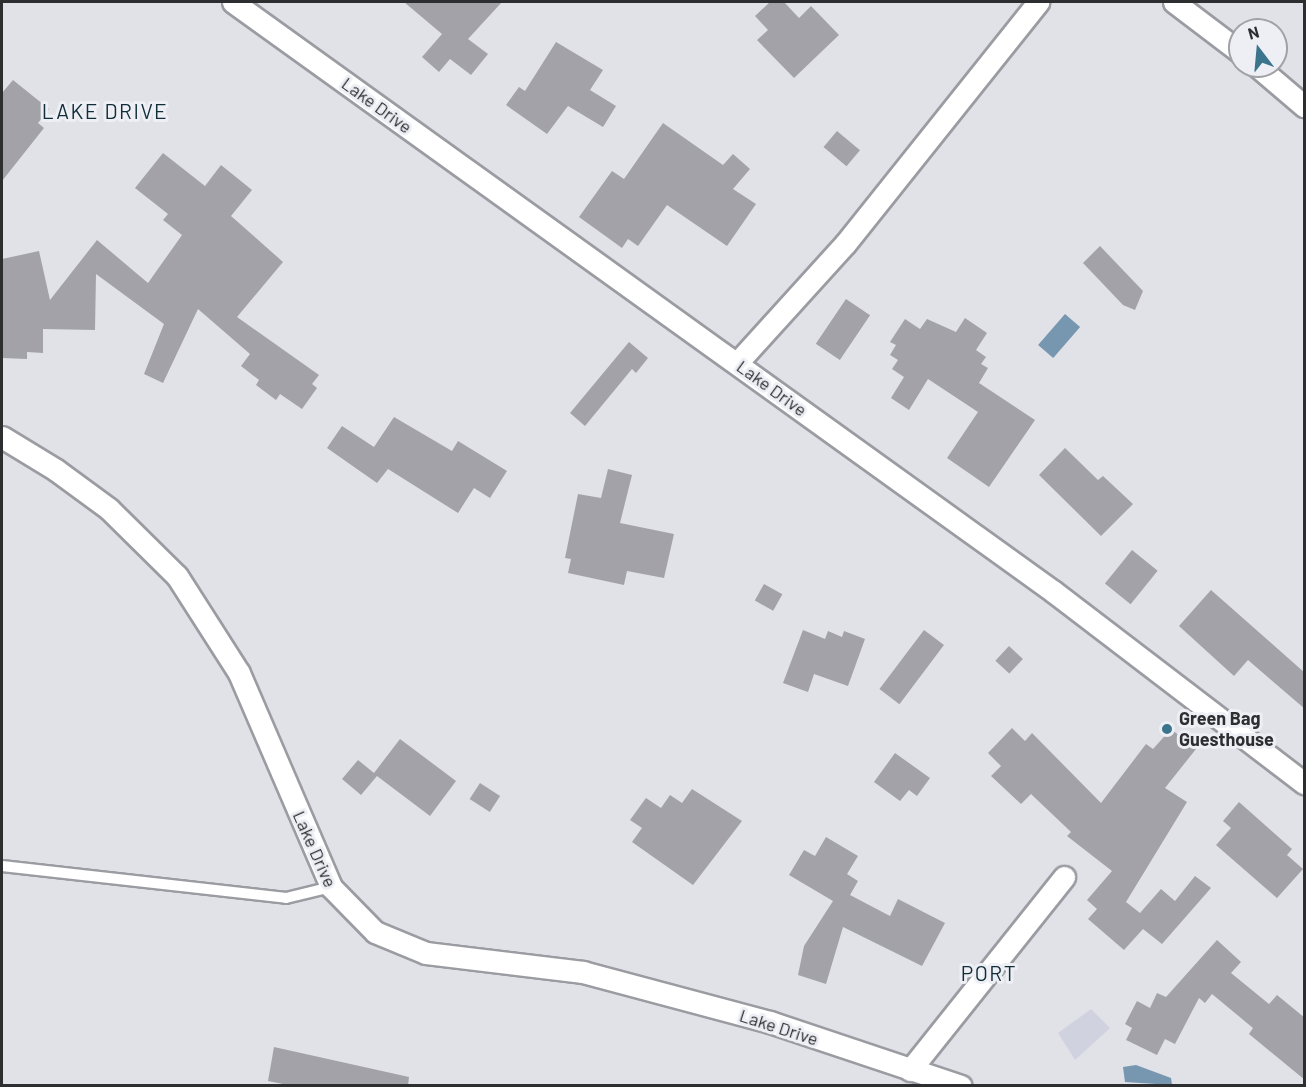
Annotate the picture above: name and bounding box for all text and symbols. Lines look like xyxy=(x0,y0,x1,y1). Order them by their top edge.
north arrow xyxy=(1228,18,1288,78)
text: N xyxy=(1246,22,1261,43)
street label: Lake Drive xyxy=(338,72,416,138)
district label: LAKE DRIVE xyxy=(42,98,168,124)
street label: Lake Drive xyxy=(733,355,811,421)
place label: Green Bag Guesthouse xyxy=(1179,708,1274,750)
marker: Green Bag Guesthouse xyxy=(1160,722,1174,736)
street label: Lake Drive xyxy=(289,807,341,891)
district label: PORT xyxy=(961,960,1017,986)
street label: Lake Drive xyxy=(737,1004,821,1050)

